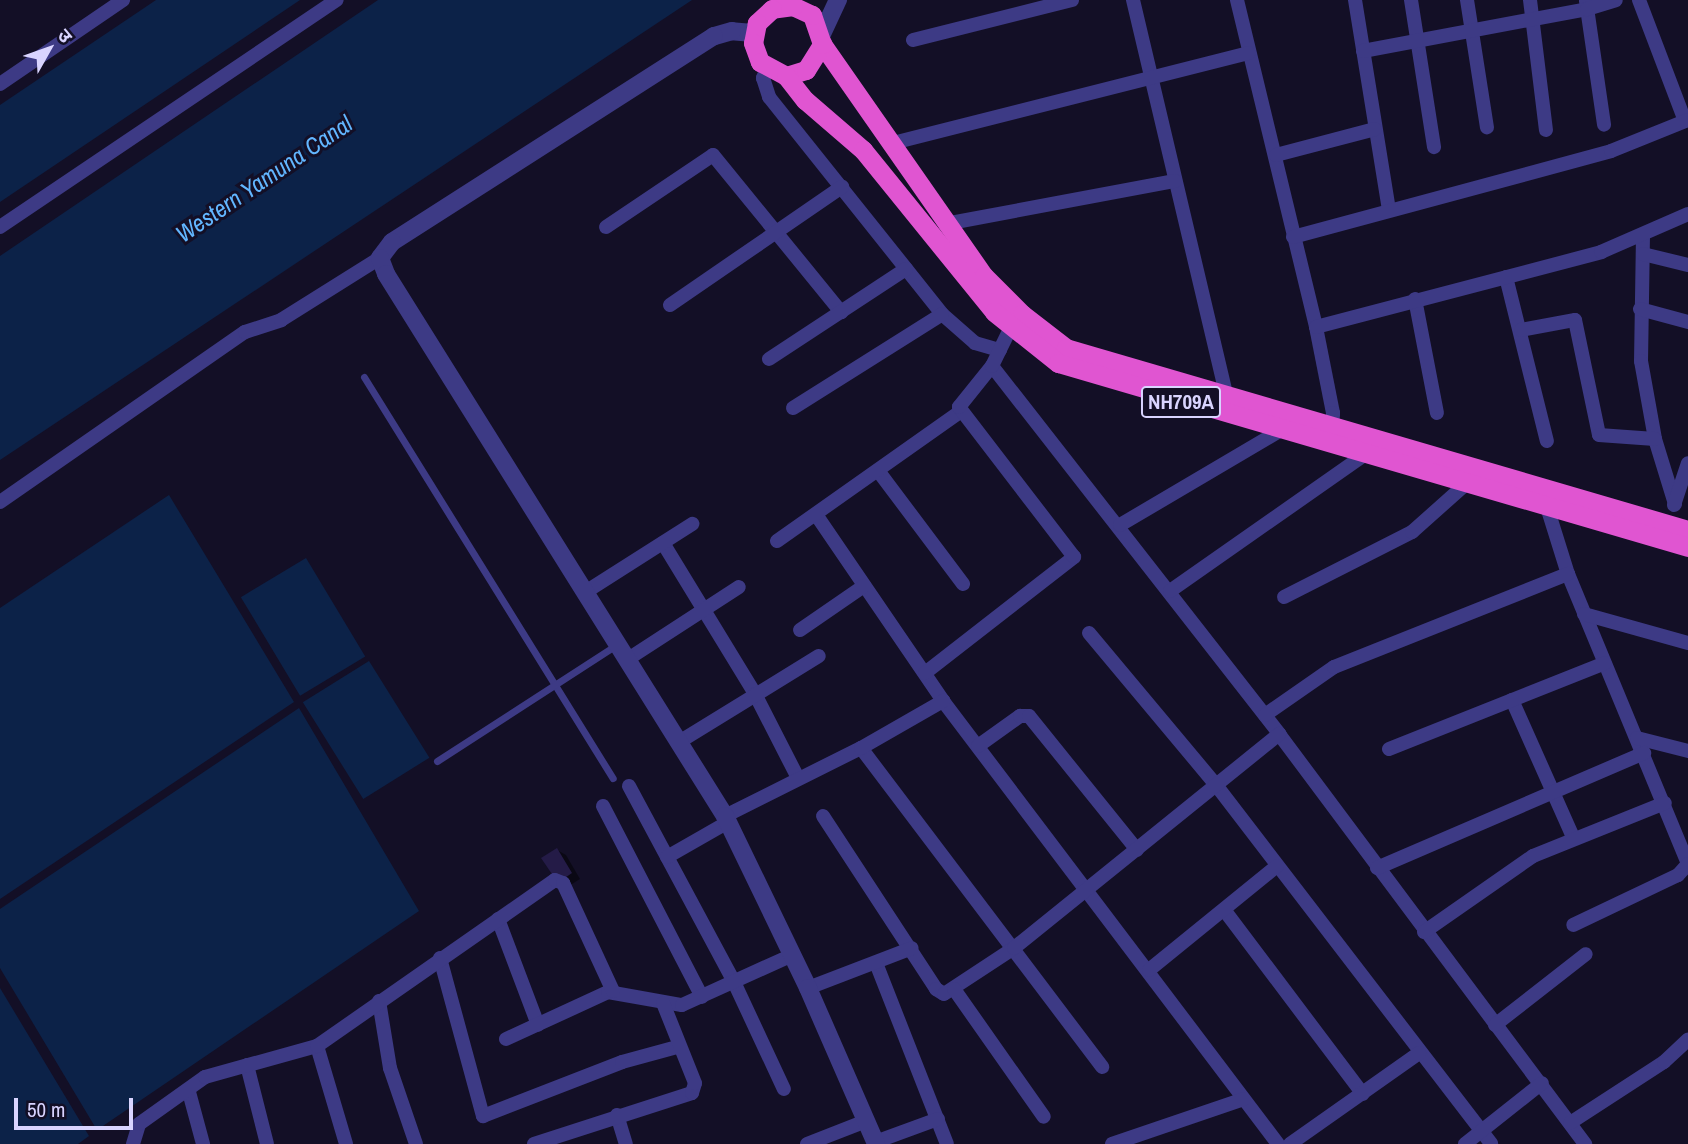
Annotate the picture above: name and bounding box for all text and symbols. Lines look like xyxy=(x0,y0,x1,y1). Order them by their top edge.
north arrow xyxy=(14,14,84,84)
text: उ xyxy=(52,23,79,48)
water label: Western Yamuna Canal xyxy=(170,109,358,249)
road number: NH709A xyxy=(1141,384,1221,420)
scale bar xyxy=(18,1084,136,1128)
text: 50 m xyxy=(27,1095,65,1124)

